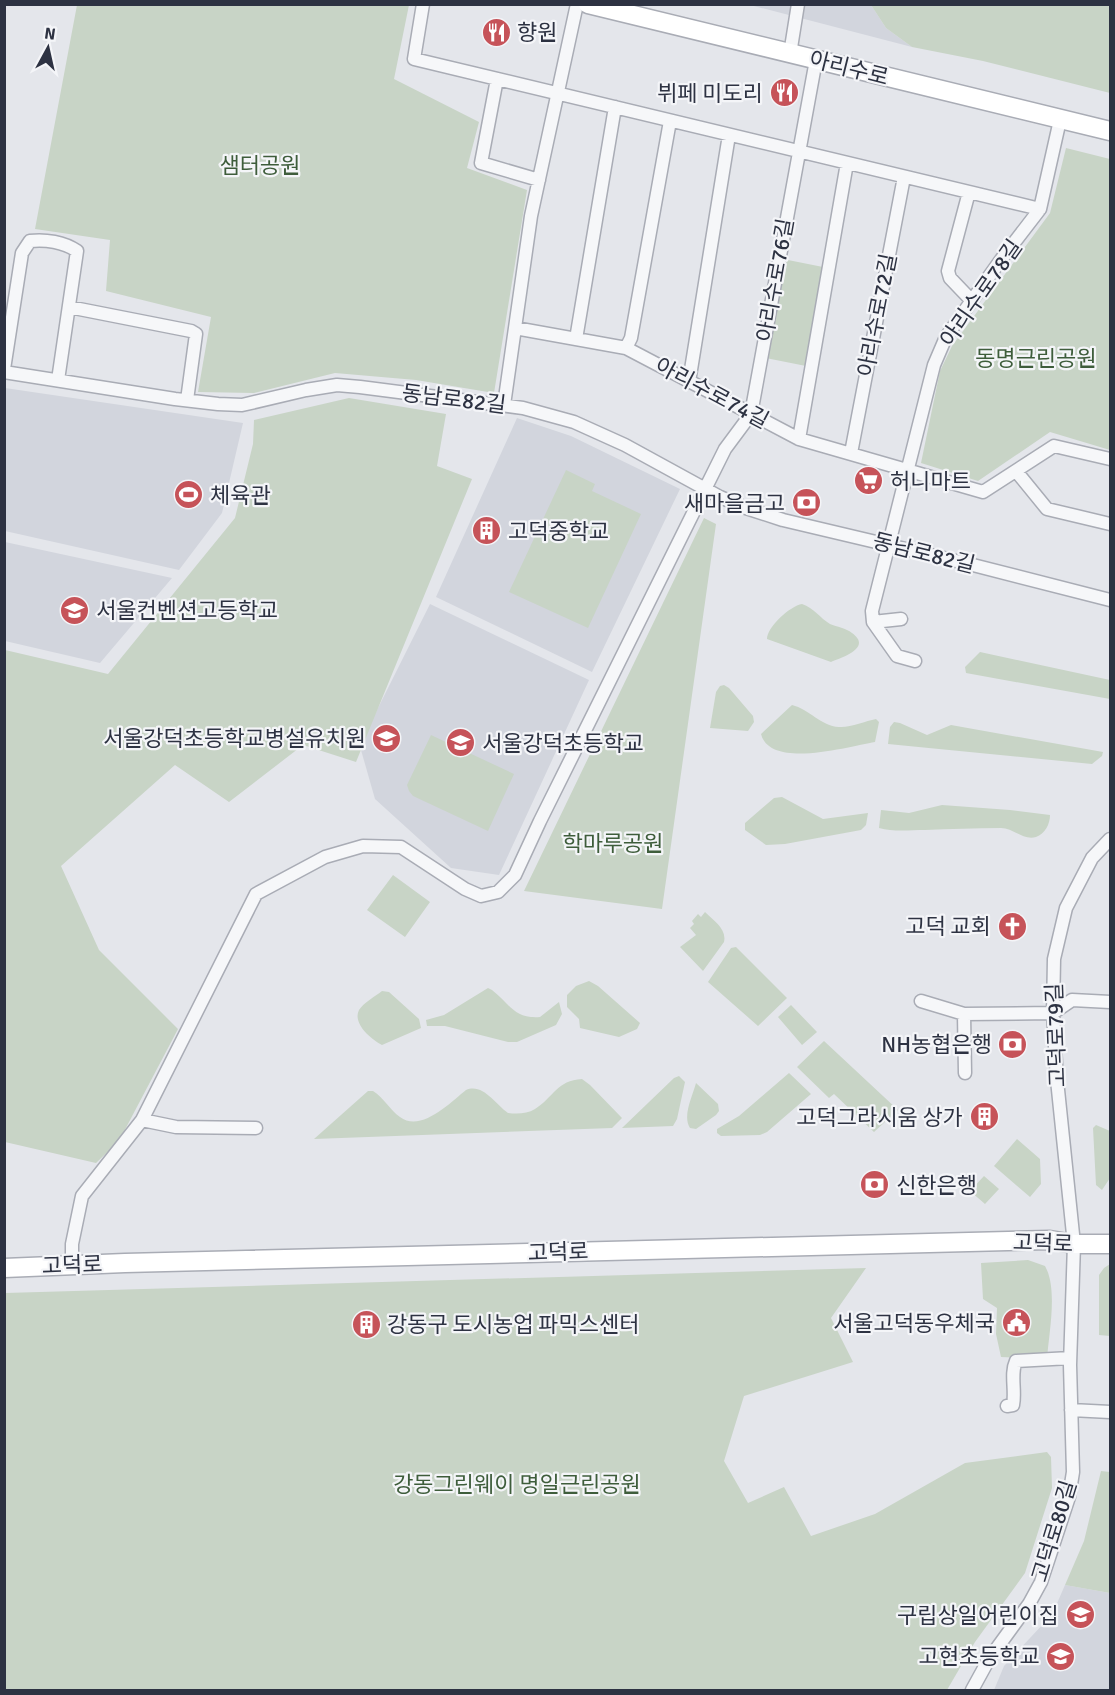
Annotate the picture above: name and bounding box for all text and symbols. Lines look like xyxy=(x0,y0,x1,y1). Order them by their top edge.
restaurant icon: 향원 xyxy=(480,16,512,48)
north arrow xyxy=(18,18,78,78)
place label: 향원 xyxy=(517,19,557,46)
text: N xyxy=(43,23,57,45)
street label: 아리수로 xyxy=(806,45,892,91)
restaurant icon: 뷔페 미도리 xyxy=(768,77,800,109)
place label: 뷔페 미도리 xyxy=(657,80,763,107)
park label: 샘터공원 xyxy=(220,152,300,179)
street label: 아리수로76길 xyxy=(751,216,799,344)
street label: 아리수로78길 xyxy=(934,234,1028,352)
street label: 아리수로72길 xyxy=(852,251,902,379)
park label: 동명근린공원 xyxy=(975,345,1097,372)
street label: 아리수로74길 xyxy=(650,352,774,434)
street label: 동남로82길 xyxy=(400,379,508,419)
supermarket icon: 허니마트 xyxy=(853,465,885,497)
place label: 허니마트 xyxy=(890,468,971,495)
sports icon: 체육관 xyxy=(173,479,205,511)
place label: 체육관 xyxy=(210,482,271,509)
bank icon: 새마을금고 xyxy=(790,487,822,519)
place label: 새마을금고 xyxy=(684,490,785,517)
building icon: 고덕중학교 xyxy=(471,515,503,547)
place label: 고덕중학교 xyxy=(508,518,609,545)
street label: 동남로82길 xyxy=(870,527,978,579)
school or university icon: 서울컨벤션고등학교 xyxy=(59,594,91,626)
place label: 서울컨벤션고등학교 xyxy=(96,597,278,624)
school or university icon: 서울강덕초등학교병설유치원 xyxy=(371,722,403,754)
place label: 서울강덕초등학교병설유치원 xyxy=(103,725,366,752)
school or university icon: 서울강덕초등학교 xyxy=(445,727,477,759)
place label: 서울강덕초등학교 xyxy=(482,730,644,757)
park label: 학마루공원 xyxy=(562,830,664,857)
church icon: 고덕 교회 xyxy=(996,910,1028,942)
place label: 고덕 교회 xyxy=(905,913,991,940)
street label: 고덕로79길 xyxy=(1041,982,1071,1088)
bank icon: NH농협은행 xyxy=(997,1028,1029,1060)
place label: NH농협은행 xyxy=(881,1031,992,1058)
building icon: 고덕그라시움 상가 xyxy=(968,1101,1000,1133)
place label: 고덕그라시움 상가 xyxy=(796,1104,963,1131)
bank icon: 신한은행 xyxy=(859,1169,891,1201)
place label: 신한은행 xyxy=(896,1172,977,1199)
street label: 고덕로 xyxy=(1012,1228,1074,1258)
street label: 고덕로 xyxy=(527,1237,589,1267)
street label: 고덕로 xyxy=(41,1250,103,1280)
public building icon: 서울고덕동우체국 xyxy=(1000,1307,1032,1339)
building icon: 강동구 도시농업 파믹스센터 xyxy=(350,1308,382,1340)
place label: 서울고덕동우체국 xyxy=(833,1310,995,1337)
place label: 강동구 도시농업 파믹스센터 xyxy=(387,1311,640,1338)
park label: 강동그린웨이 명일근린공원 xyxy=(393,1471,641,1498)
street label: 고덕로80길 xyxy=(1026,1477,1082,1585)
school or university icon: 구립상일어린이집 xyxy=(1064,1599,1096,1631)
place label: 구립상일어린이집 xyxy=(897,1602,1059,1629)
school or university icon: 고현초등학교 xyxy=(1045,1640,1077,1672)
place label: 고현초등학교 xyxy=(919,1643,1040,1670)

